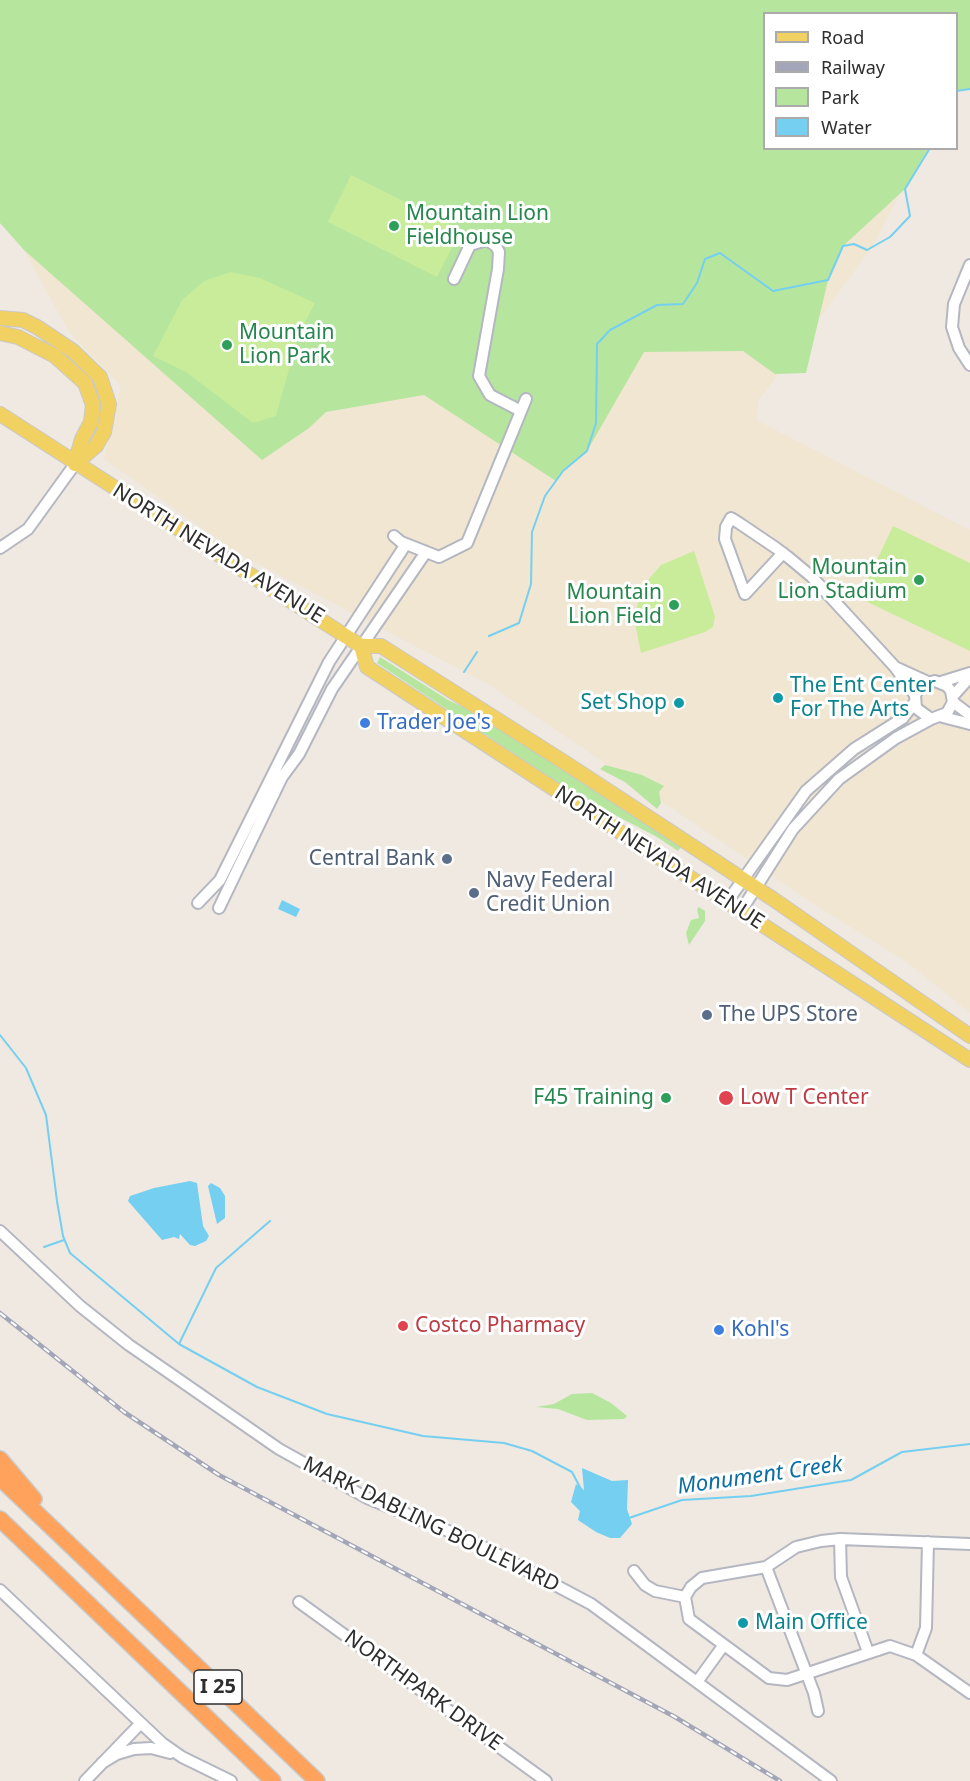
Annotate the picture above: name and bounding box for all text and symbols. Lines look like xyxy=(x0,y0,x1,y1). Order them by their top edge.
legend xyxy=(763,12,958,150)
text: Road xyxy=(821,25,864,49)
text: Railway xyxy=(821,55,885,79)
text: Park xyxy=(821,85,859,109)
text: Water xyxy=(821,115,872,139)
place label: Mountain Lion Fieldhouse xyxy=(406,201,549,251)
marker: Mountain Lion Fieldhouse xyxy=(387,219,401,233)
place label: Mountain Lion Park xyxy=(239,320,334,370)
marker: Mountain Lion Park xyxy=(220,338,234,352)
street label: NORTH NEVADA AVENUE xyxy=(108,479,328,629)
place label: Mountain Lion Stadium xyxy=(778,555,907,605)
marker: Mountain Lion Stadium xyxy=(912,573,926,587)
place label: Mountain Lion Field xyxy=(567,580,662,630)
marker: Mountain Lion Field xyxy=(667,598,681,612)
place label: The Ent Center For The Arts xyxy=(790,673,936,723)
place label: Set Shop xyxy=(580,690,667,716)
marker: The Ent Center For The Arts xyxy=(771,691,785,705)
marker: Set Shop xyxy=(672,696,686,710)
place label: Trader Joe's xyxy=(377,710,491,736)
marker: Trader Joe's xyxy=(358,716,372,730)
street label: NORTH NEVADA AVENUE xyxy=(550,781,768,935)
place label: Central Bank xyxy=(309,846,435,872)
marker: Central Bank xyxy=(440,852,454,866)
place label: Navy Federal Credit Union xyxy=(486,868,614,918)
marker: Navy Federal Credit Union xyxy=(467,886,481,900)
place label: The UPS Store xyxy=(719,1002,858,1028)
marker: The UPS Store xyxy=(700,1008,714,1022)
place label: F45 Training xyxy=(533,1085,654,1111)
place label: Low T Center xyxy=(740,1085,869,1111)
marker: Low T Center xyxy=(717,1089,735,1107)
marker: F45 Training xyxy=(659,1091,673,1105)
place label: Costco Pharmacy xyxy=(415,1313,585,1339)
place label: Kohl's xyxy=(731,1317,789,1343)
marker: Costco Pharmacy xyxy=(396,1319,410,1333)
marker: Kohl's xyxy=(712,1323,726,1337)
water label: Monument Creek xyxy=(676,1451,844,1501)
street label: MARK DABLING BOULEVARD xyxy=(299,1452,563,1598)
place label: Main Office xyxy=(755,1610,868,1636)
marker: Main Office xyxy=(736,1616,750,1630)
street label: NORTHPARK DRIVE xyxy=(339,1625,507,1757)
road number: I 25 xyxy=(194,1670,242,1704)

